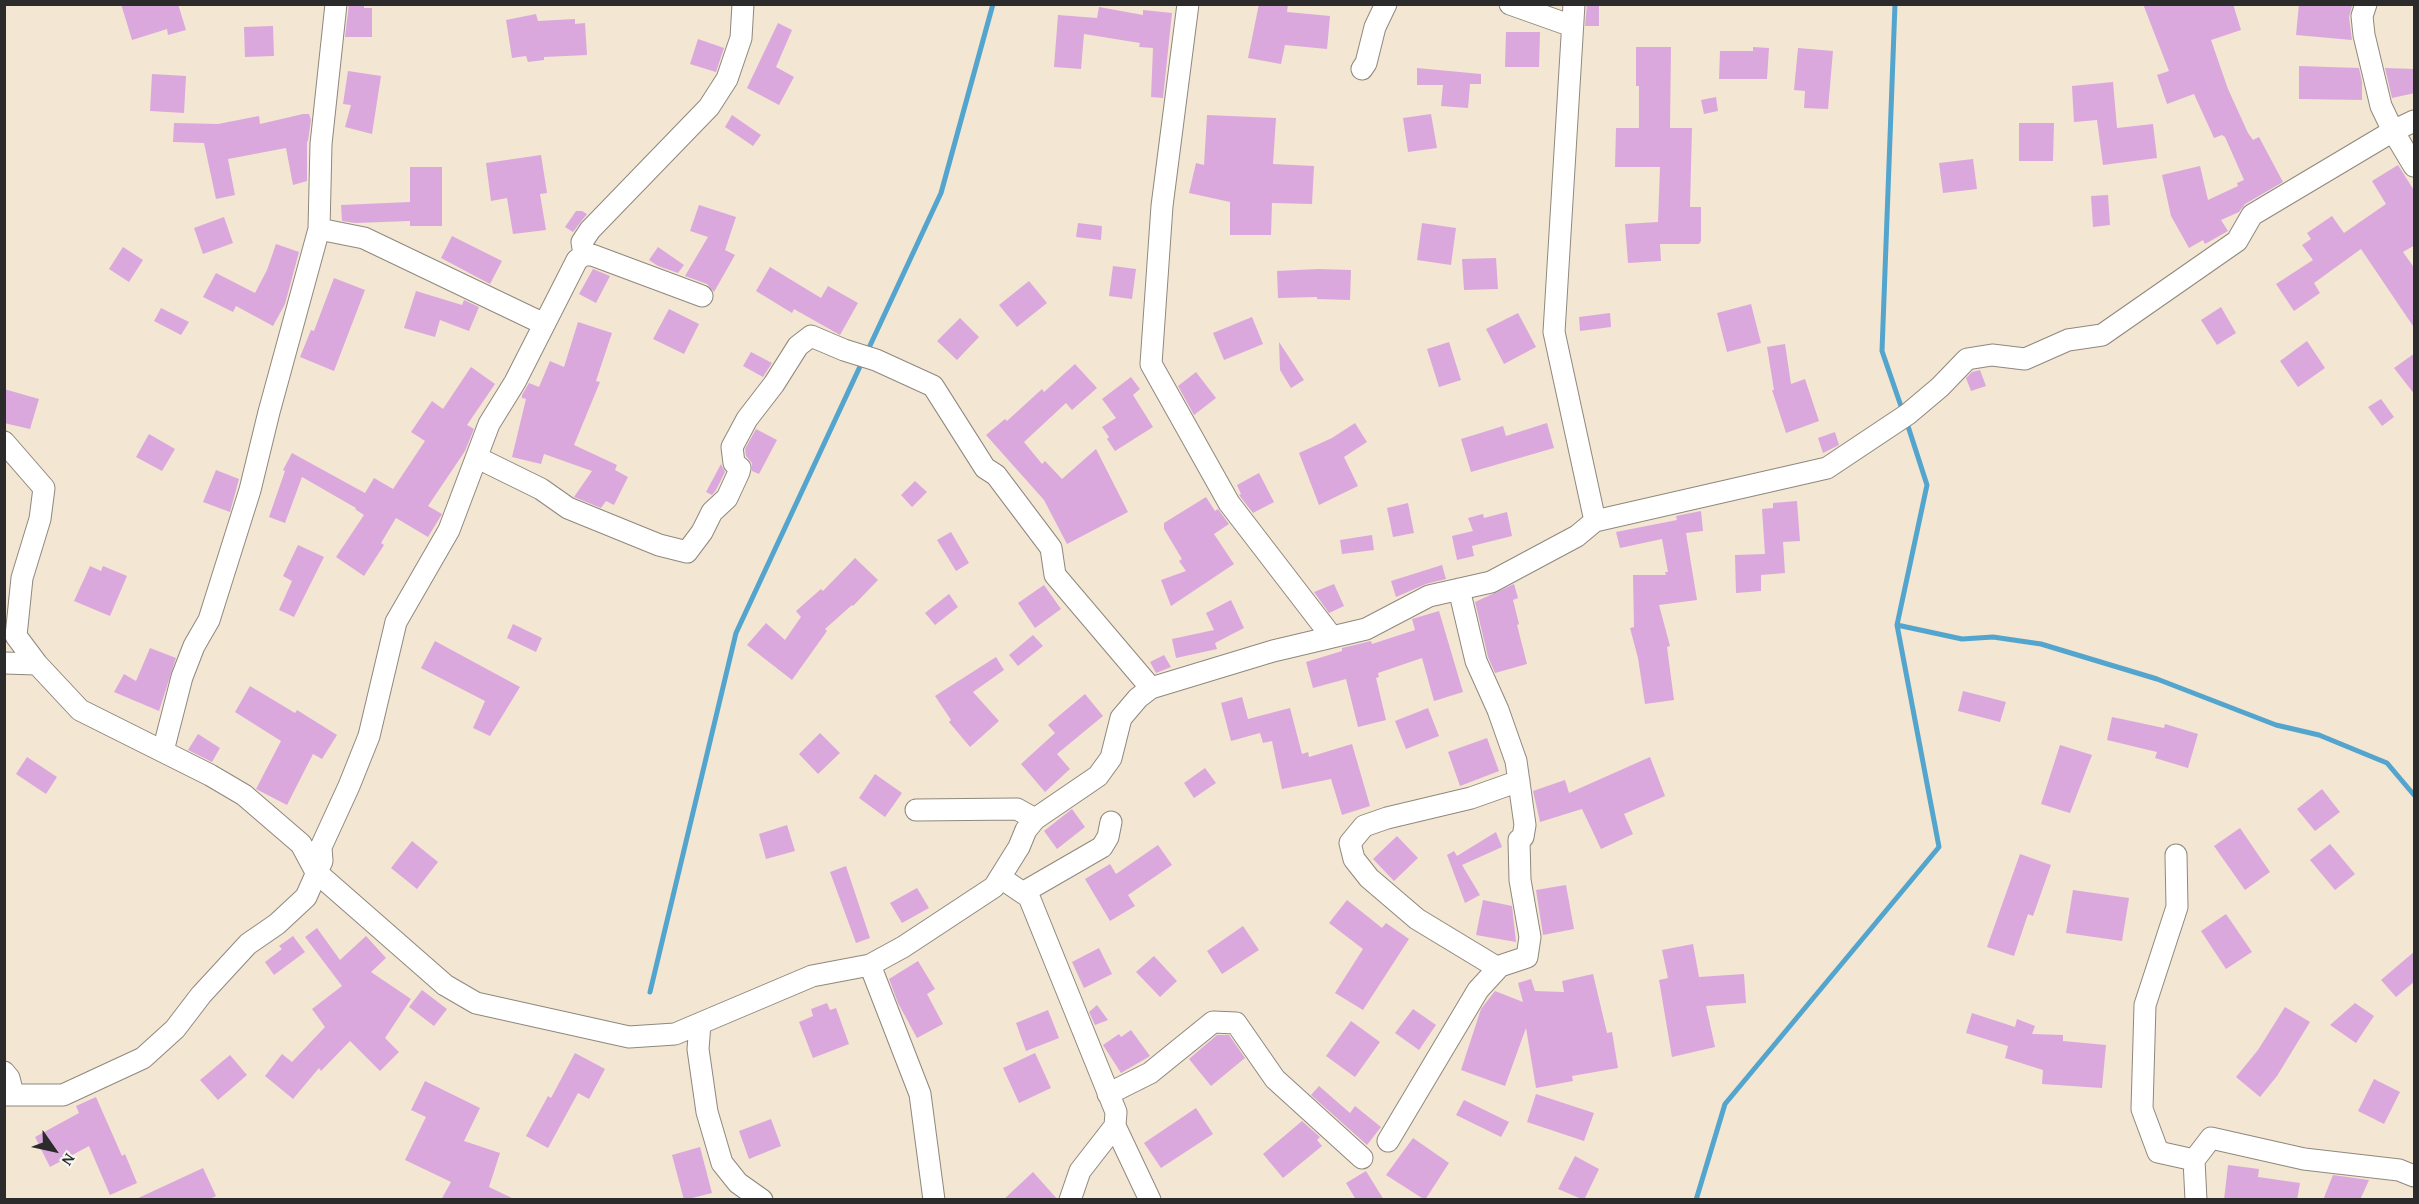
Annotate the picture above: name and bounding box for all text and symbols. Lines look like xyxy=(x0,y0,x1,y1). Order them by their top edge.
north arrow xyxy=(24,1120,84,1180)
text: N xyxy=(56,1149,82,1171)

